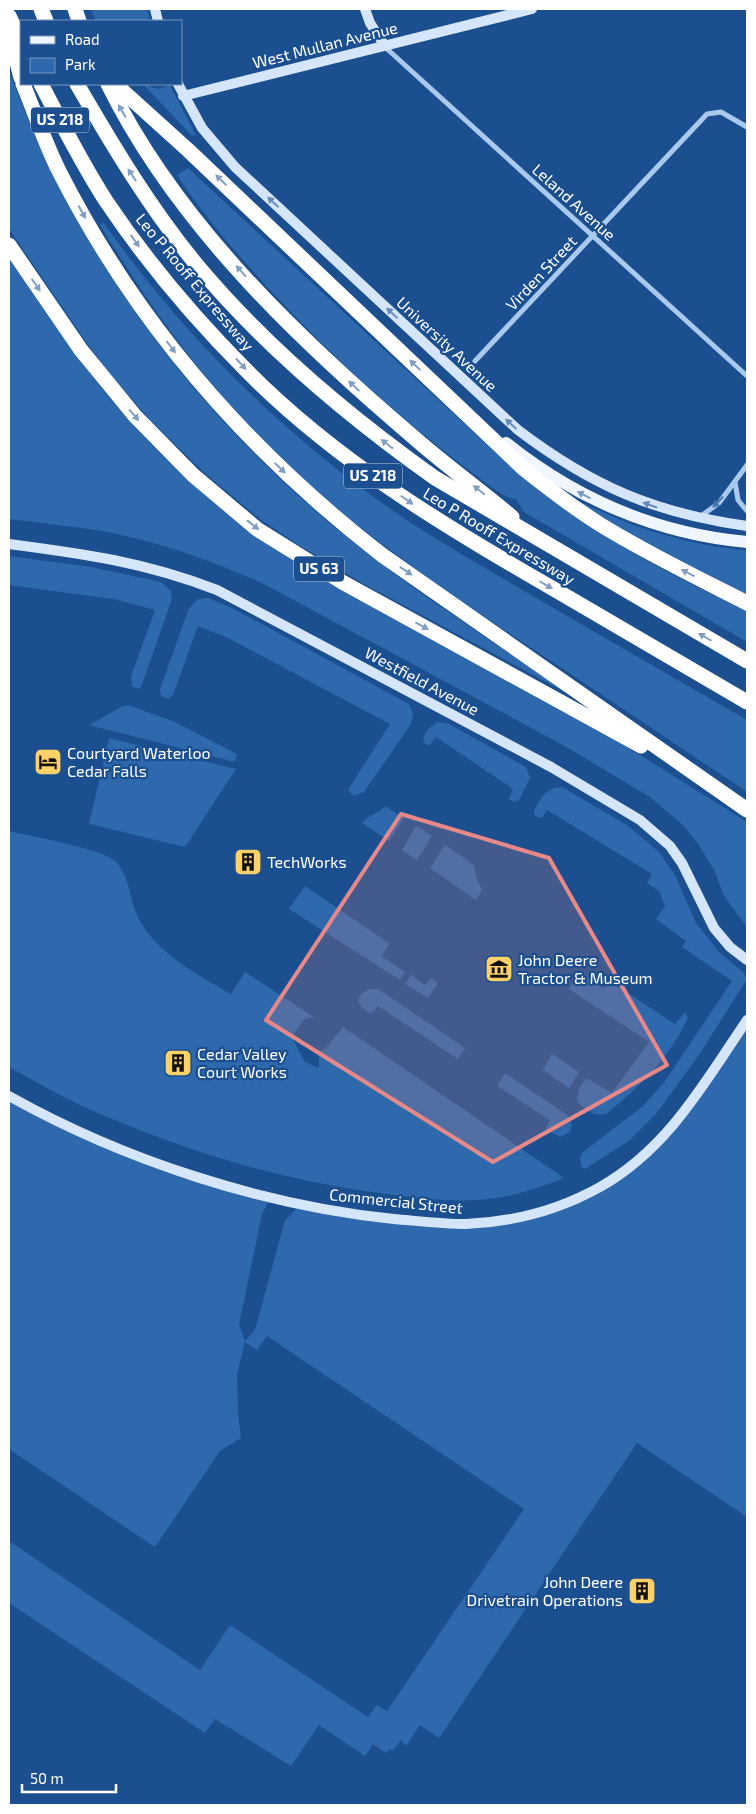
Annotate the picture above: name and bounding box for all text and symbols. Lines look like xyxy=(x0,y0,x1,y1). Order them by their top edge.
street label: West Mullan Avenue xyxy=(250,17,399,72)
legend xyxy=(20,20,182,85)
text: Road xyxy=(65,30,100,48)
text: Park xyxy=(65,55,96,73)
one-way arrow xyxy=(118,103,126,118)
road number: US 218 xyxy=(31,108,89,132)
street label: Leland Avenue xyxy=(529,159,620,244)
one-way arrow xyxy=(127,168,137,182)
one-way arrow xyxy=(215,174,227,186)
one-way arrow xyxy=(267,196,279,208)
one-way arrow xyxy=(78,205,86,219)
street label: Leo P Rooff Expressway xyxy=(132,209,259,355)
street label: Virden Street xyxy=(501,231,580,314)
one-way arrow xyxy=(130,234,140,248)
one-way arrow xyxy=(235,264,246,277)
one-way arrow xyxy=(31,278,41,291)
street label: University Avenue xyxy=(393,292,502,395)
one-way arrow xyxy=(386,307,398,319)
one-way arrow xyxy=(166,340,177,353)
one-way arrow xyxy=(235,358,247,370)
one-way arrow xyxy=(409,359,421,371)
one-way arrow xyxy=(349,380,361,392)
one-way arrow xyxy=(128,408,139,421)
one-way arrow xyxy=(505,418,517,430)
one-way arrow xyxy=(381,438,394,449)
one-way arrow xyxy=(274,462,286,474)
road number: US 218 xyxy=(344,464,402,488)
street label: Leo P Rooff Expressway xyxy=(420,483,579,589)
one-way arrow xyxy=(473,485,486,495)
one-way arrow xyxy=(577,491,591,499)
one-way arrow xyxy=(400,495,414,505)
one-way arrow xyxy=(713,496,725,508)
one-way arrow xyxy=(643,500,658,508)
one-way arrow xyxy=(246,520,259,530)
road number: US 63 xyxy=(294,556,344,582)
one-way arrow xyxy=(399,566,413,576)
one-way arrow xyxy=(681,569,695,577)
one-way arrow xyxy=(538,581,553,589)
one-way arrow xyxy=(415,622,429,631)
one-way arrow xyxy=(698,632,712,641)
street label: Westfield Avenue xyxy=(362,642,483,719)
place label: Courtyard Waterloo Cedar Falls xyxy=(67,743,211,780)
hotel icon: Courtyard Waterloo Cedar Falls xyxy=(33,747,63,777)
building icon: TechWorks xyxy=(233,847,263,877)
place label: TechWorks xyxy=(267,852,347,871)
place label: John Deere Tractor & Museum xyxy=(518,950,653,987)
museum icon: John Deere Tractor & Museum xyxy=(484,954,514,984)
place label: Cedar Valley Court Works xyxy=(197,1044,287,1081)
building icon: Cedar Valley Court Works xyxy=(163,1048,193,1078)
street label: Commercial Street xyxy=(328,1184,464,1217)
place label: John Deere Drivetrain Operations xyxy=(467,1572,623,1609)
building icon: John Deere Drivetrain Operations xyxy=(627,1576,657,1606)
scale bar xyxy=(22,1762,116,1794)
text: 50 m xyxy=(30,1769,64,1787)

